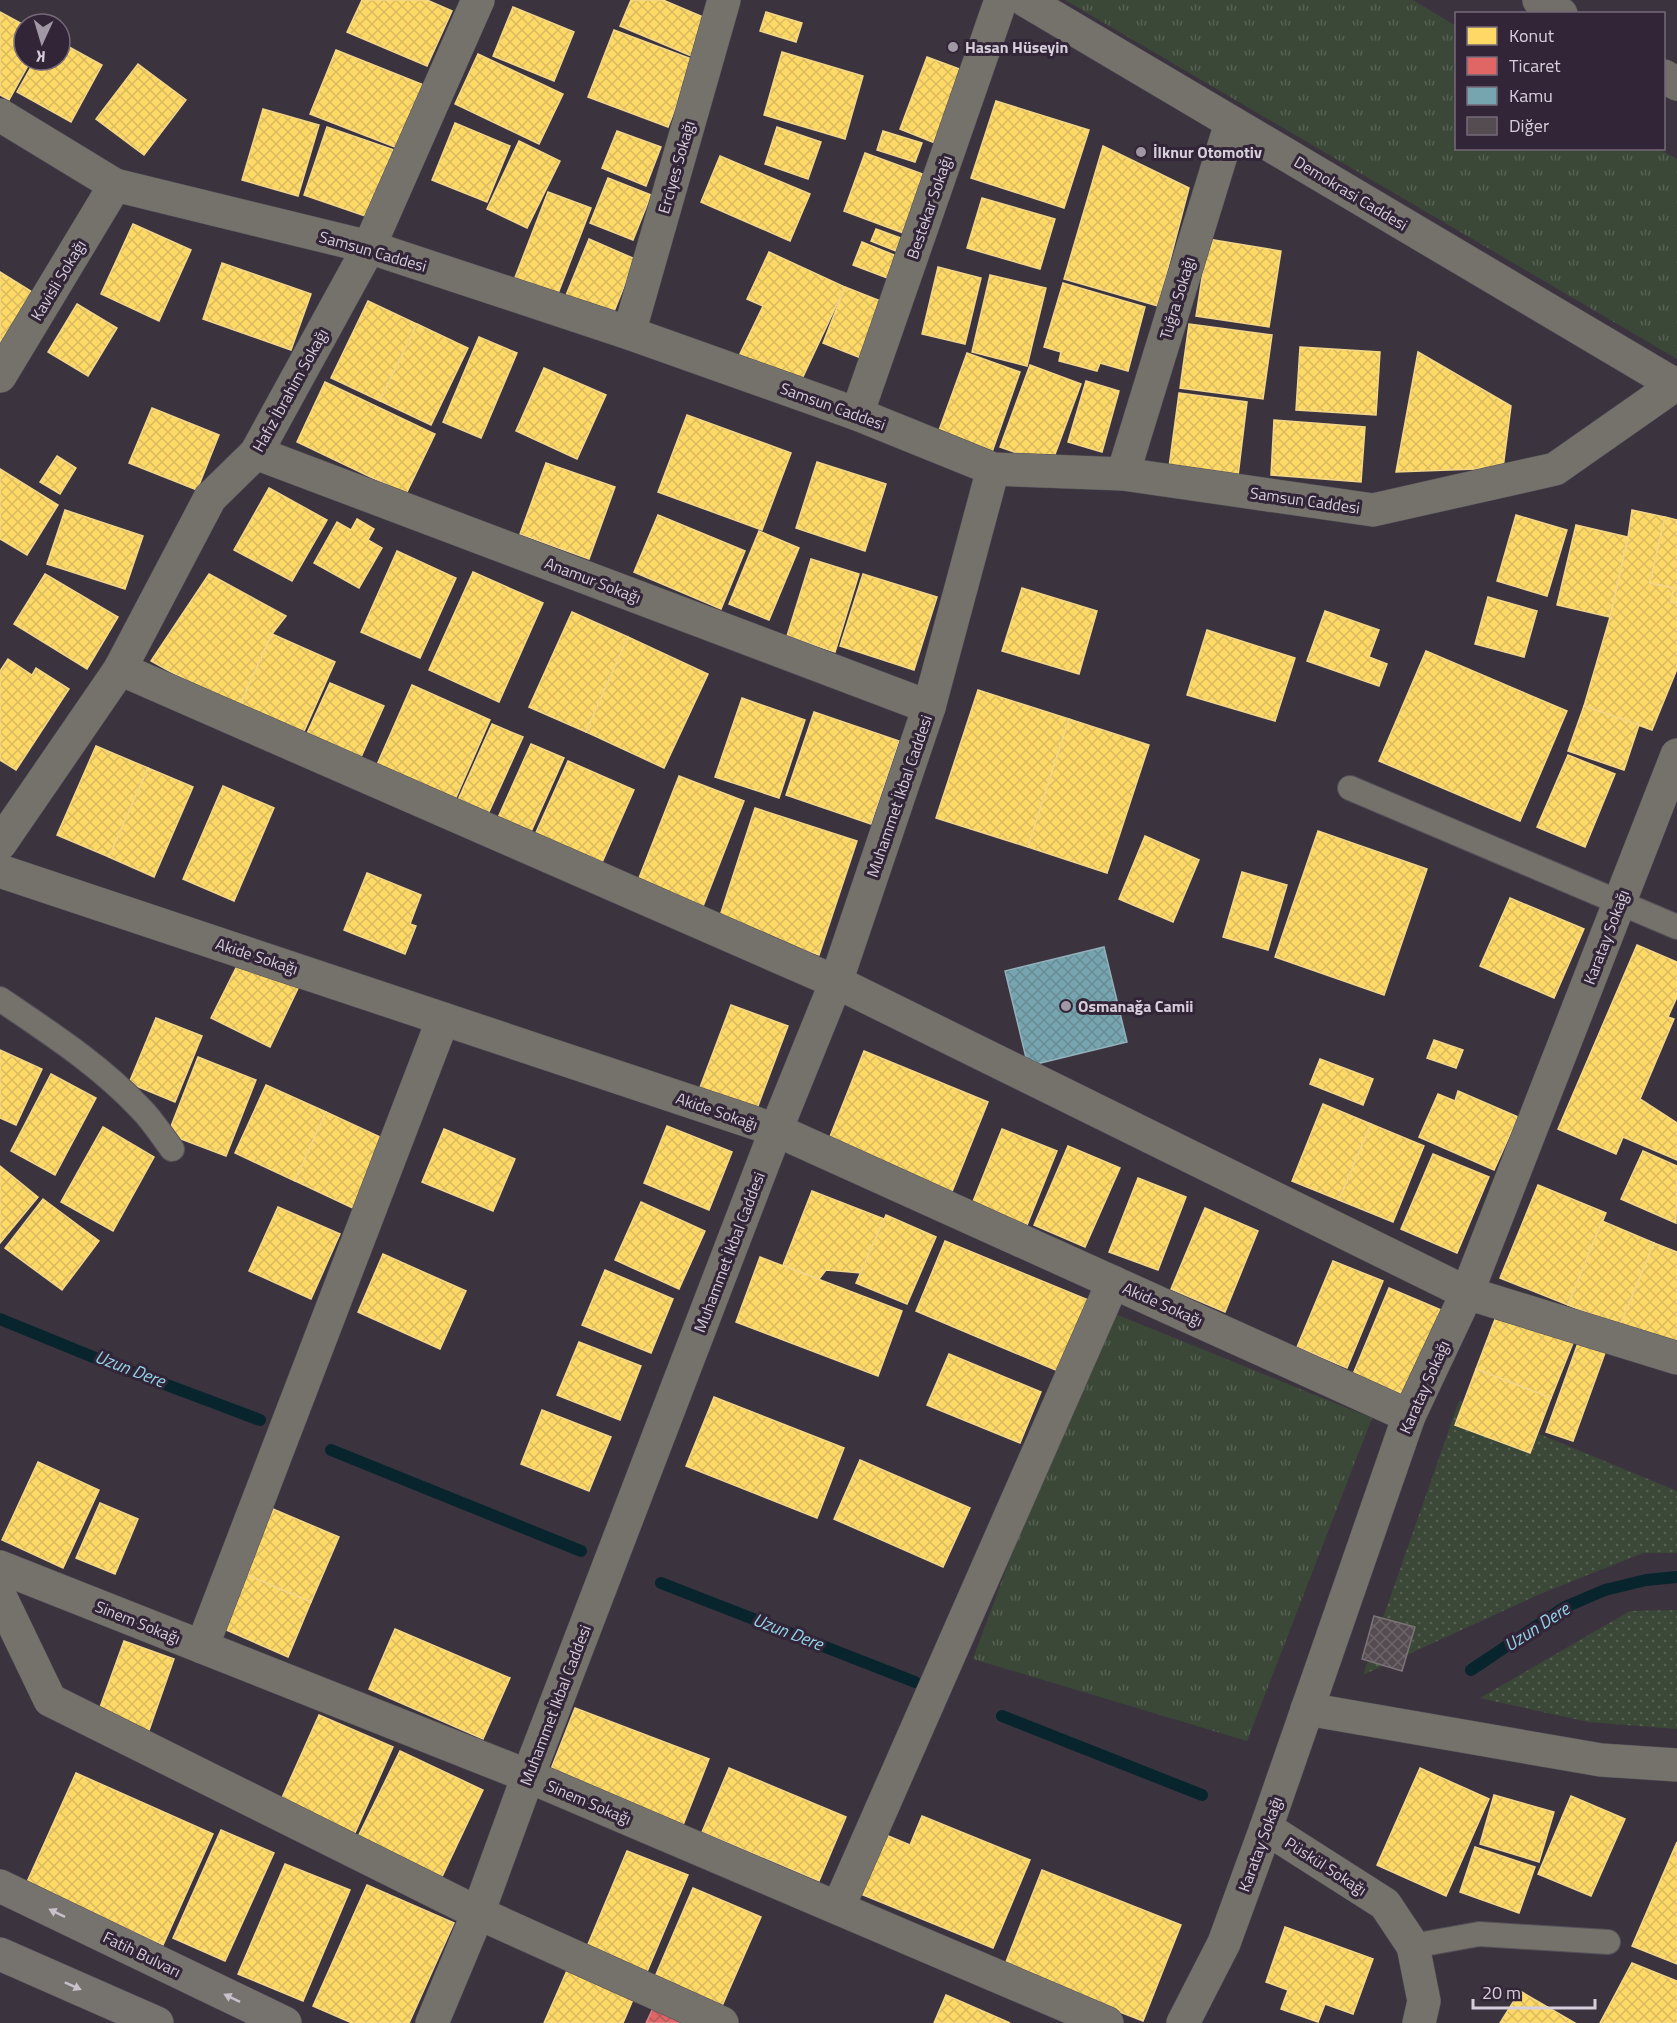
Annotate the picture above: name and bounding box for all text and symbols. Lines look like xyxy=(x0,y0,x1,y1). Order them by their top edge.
north arrow xyxy=(12,12,72,72)
legend xyxy=(1455,12,1665,150)
text: Konut xyxy=(1509,22,1555,49)
place label: Hasan Hüseyin xyxy=(965,35,1068,59)
marker: Hasan Hüseyin xyxy=(946,40,960,54)
text: K xyxy=(35,45,47,69)
text: Ticaret xyxy=(1509,52,1561,79)
text: Kamu xyxy=(1509,82,1553,109)
text: Diğer xyxy=(1509,112,1549,139)
street label: Erciyes Sokağı xyxy=(651,118,701,216)
place label: İlknur Otomotiv xyxy=(1153,140,1262,164)
marker: İlknur Otomotiv xyxy=(1134,145,1148,159)
street label: Demokrasi Caddesi xyxy=(1290,150,1412,236)
street label: Bestekar Sokağı xyxy=(900,152,958,262)
street label: Samsun Caddesi xyxy=(316,224,430,278)
street label: Kavisli Sokağı xyxy=(24,235,92,325)
street label: Tuğra Sokağı xyxy=(1153,254,1201,342)
street label: Hafız İbrahim Sokağı xyxy=(246,324,334,456)
street label: Samsun Caddesi xyxy=(777,376,889,436)
street label: Samsun Caddesi xyxy=(1248,480,1362,520)
street label: Anamur Sokağı xyxy=(541,551,645,609)
street label: Muhammet İkbal Caddesi xyxy=(860,712,938,880)
street label: Karatay Sokağı xyxy=(1577,886,1635,988)
street label: Akide Sokağı xyxy=(213,931,301,981)
place label: Osmanağa Camii xyxy=(1078,994,1193,1018)
marker: Osmanağa Camii xyxy=(1059,999,1073,1013)
street label: Akide Sokağı xyxy=(673,1086,761,1136)
street label: Muhammet İkbal Caddesi xyxy=(687,1168,771,1336)
street label: Akide Sokağı xyxy=(1119,1276,1207,1332)
street label: Karatay Sokağı xyxy=(1393,1336,1455,1438)
water label: Uzun Dere xyxy=(91,1343,171,1395)
street label: Sinem Sokağı xyxy=(92,1594,184,1650)
water label: Uzun Dere xyxy=(1499,1594,1576,1658)
water label: Uzun Dere xyxy=(749,1606,829,1658)
street label: Muhammet İkbal Caddesi xyxy=(513,1621,597,1789)
street label: Sinem Sokağı xyxy=(543,1773,635,1831)
street label: Karatay Sokağı xyxy=(1232,1793,1288,1895)
street label: Püskül Sokağı xyxy=(1280,1831,1372,1901)
one-way arrow xyxy=(48,1908,65,1918)
street label: Fatih Bulvarı xyxy=(99,1925,185,1983)
scale bar xyxy=(1473,1972,1594,2010)
text: 20 m xyxy=(1482,1979,1521,2006)
one-way arrow xyxy=(64,1981,82,1991)
one-way arrow xyxy=(224,1993,241,2002)

